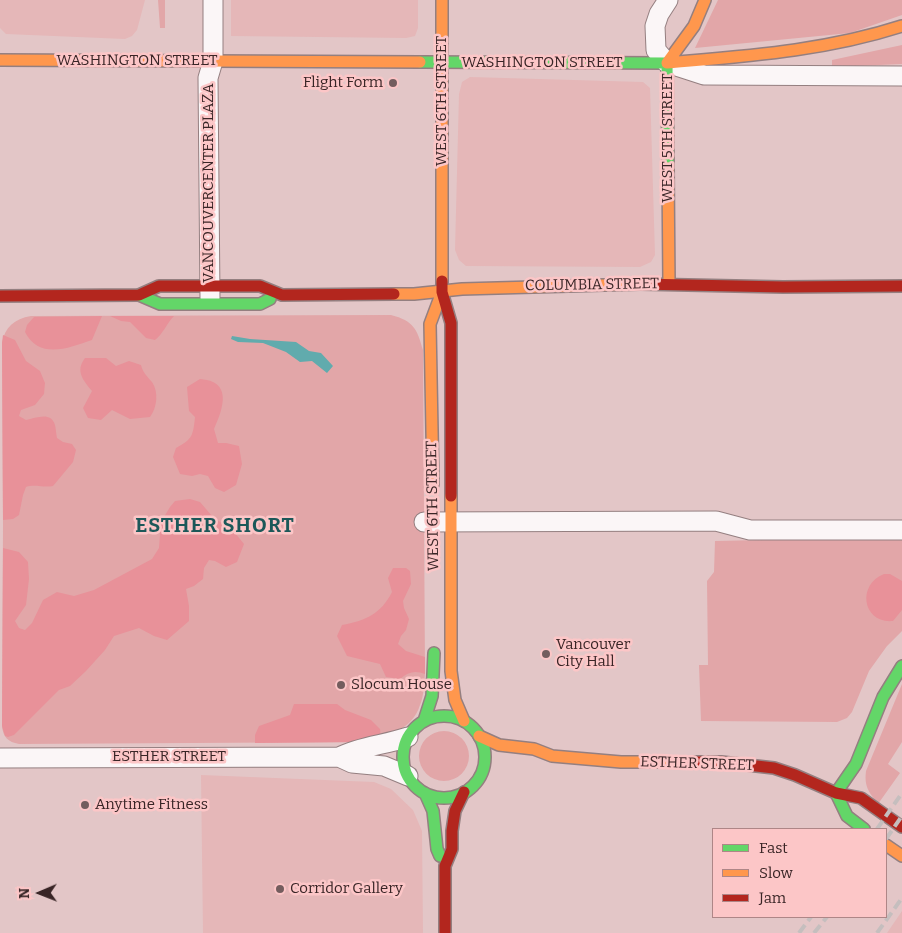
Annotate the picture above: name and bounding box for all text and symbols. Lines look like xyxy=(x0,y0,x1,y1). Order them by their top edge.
street label: WEST 6TH STREET xyxy=(433,36,451,166)
street label: WASHINGTON STREET xyxy=(56,52,218,70)
street label: WASHINGTON STREET xyxy=(461,54,623,72)
street label: WEST 5TH STREET xyxy=(659,73,677,203)
place label: Flight Form xyxy=(303,74,383,92)
marker: Flight Form xyxy=(387,77,399,89)
street label: VANCOUVERCENTER PLAZA xyxy=(200,83,218,283)
street label: COLUMBIA STREET xyxy=(525,275,659,295)
street label: WEST 6TH STREET xyxy=(423,441,443,571)
district label: ESTHER SHORT xyxy=(134,514,296,538)
place label: Vancouver City Hall xyxy=(556,636,630,671)
marker: Vancouver City Hall xyxy=(540,648,552,660)
place label: Slocum House xyxy=(351,676,452,694)
marker: Slocum House xyxy=(335,679,347,691)
street label: ESTHER STREET xyxy=(112,748,226,766)
street label: ESTHER STREET xyxy=(640,753,754,775)
place label: Anytime Fitness xyxy=(95,796,208,814)
marker: Anytime Fitness xyxy=(79,799,91,811)
legend xyxy=(712,828,887,918)
text: Fast xyxy=(759,839,788,857)
text: Slow xyxy=(759,864,793,882)
north arrow xyxy=(15,868,65,918)
place label: Corridor Gallery xyxy=(290,880,403,898)
marker: Corridor Gallery xyxy=(274,883,286,895)
text: N xyxy=(16,888,33,899)
text: Jam xyxy=(759,889,786,907)

